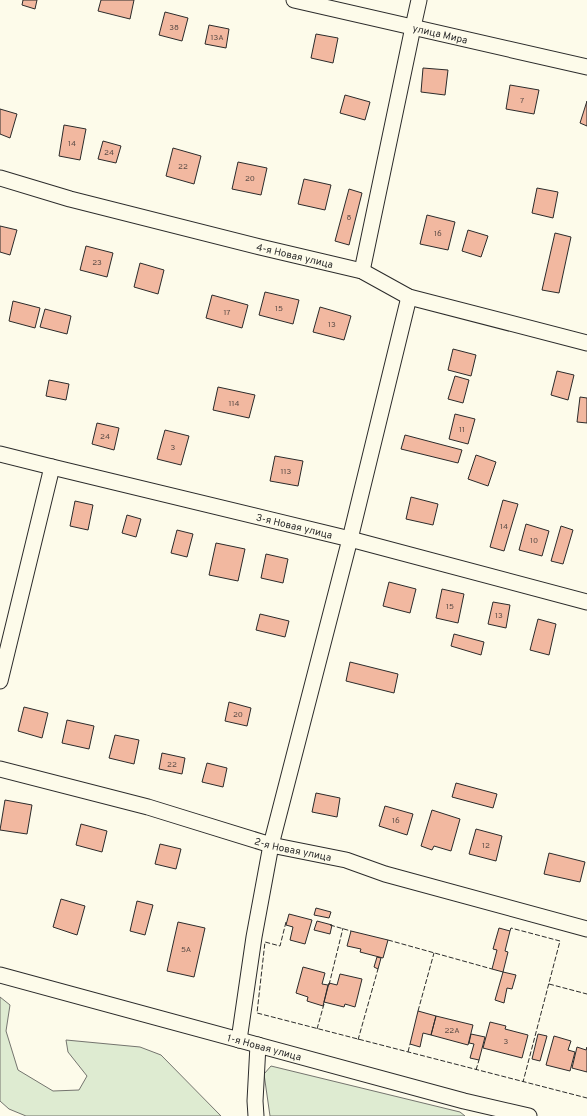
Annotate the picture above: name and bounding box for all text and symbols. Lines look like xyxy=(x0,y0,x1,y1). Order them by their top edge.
street label: улица Мира xyxy=(411,22,469,47)
house number: 38 xyxy=(169,23,179,33)
house number: 13А xyxy=(210,33,224,43)
house number: 7 xyxy=(520,96,524,106)
house number: 14 xyxy=(68,139,76,149)
house number: 24 xyxy=(104,148,114,158)
house number: 22 xyxy=(178,162,188,172)
house number: 20 xyxy=(245,174,255,184)
house number: 8 xyxy=(347,213,352,223)
house number: 16 xyxy=(434,229,442,239)
street label: 4-я Новая улица xyxy=(255,241,334,272)
house number: 23 xyxy=(92,258,102,268)
house number: 15 xyxy=(275,304,283,314)
house number: 17 xyxy=(223,308,231,318)
house number: 13 xyxy=(328,320,336,330)
house number: 114 xyxy=(229,399,239,409)
house number: 11 xyxy=(459,425,465,435)
house number: 24 xyxy=(100,432,110,442)
house number: 3 xyxy=(171,443,176,453)
house number: 113 xyxy=(281,467,292,477)
street label: 3-я Новая улица xyxy=(255,512,334,543)
house number: 14 xyxy=(500,522,508,532)
house number: 10 xyxy=(530,536,538,546)
house number: 15 xyxy=(446,602,454,612)
house number: 13 xyxy=(495,611,503,621)
house number: 20 xyxy=(233,710,243,720)
house number: 22 xyxy=(167,760,177,770)
house number: 16 xyxy=(392,816,400,826)
street label: 2-я Новая улица xyxy=(253,835,332,865)
house number: 12 xyxy=(482,841,490,851)
house number: 5А xyxy=(181,945,192,955)
house number: 22А xyxy=(444,1026,460,1036)
street label: 1-я Новая улица xyxy=(225,1032,303,1065)
house number: 3 xyxy=(504,1037,509,1047)

